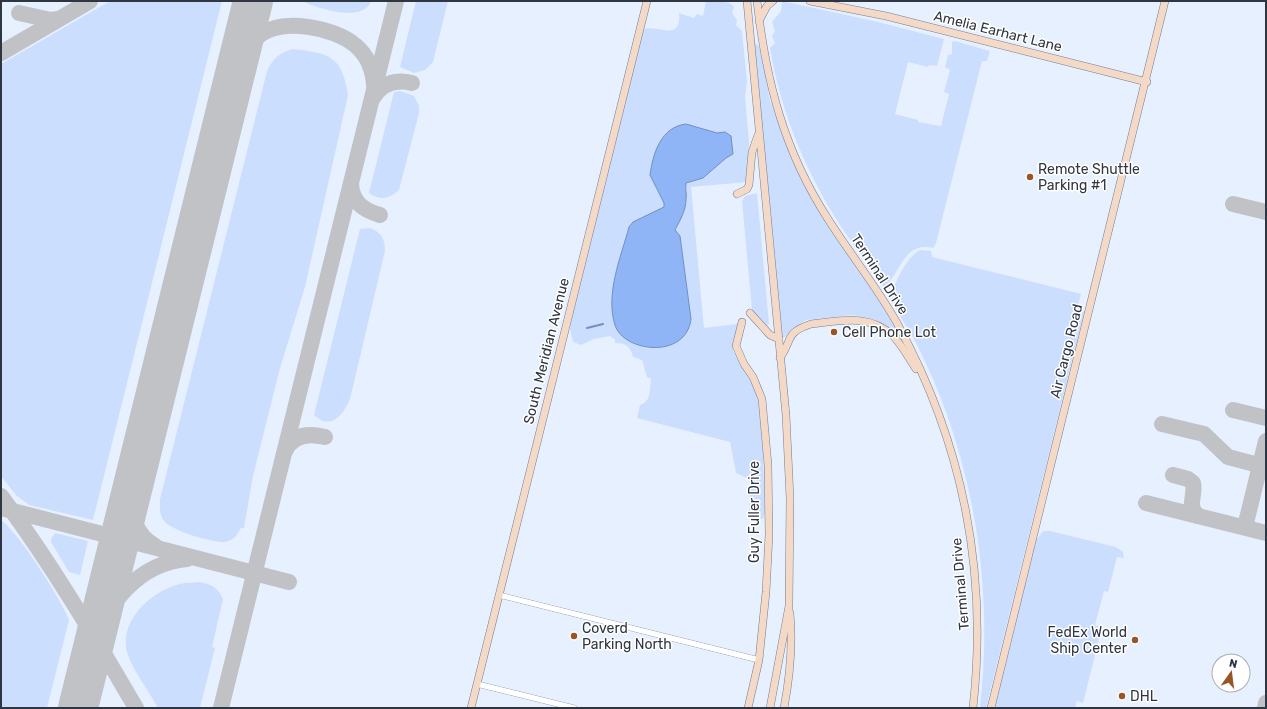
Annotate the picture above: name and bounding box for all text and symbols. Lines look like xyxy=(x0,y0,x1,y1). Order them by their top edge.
street label: Amelia Earhart Lane xyxy=(932,7,1064,56)
place label: Remote Shuttle Parking #1 xyxy=(1038,161,1140,194)
marker: Remote Shuttle Parking #1 xyxy=(1025,172,1035,182)
street label: Terminal Drive xyxy=(847,231,912,318)
street label: South Meridian Avenue xyxy=(520,276,573,426)
street label: Air Cargo Road xyxy=(1047,302,1086,400)
place label: Cell Phone Lot xyxy=(842,324,936,341)
marker: Cell Phone Lot xyxy=(829,327,839,337)
street label: Guy Fuller Drive xyxy=(746,461,763,563)
street label: Terminal Drive xyxy=(948,537,973,631)
place label: Coverd Parking North xyxy=(582,620,672,653)
place label: FedEx World Ship Center xyxy=(1048,624,1128,657)
marker: Coverd Parking North xyxy=(569,631,579,641)
marker: FedEx World Ship Center xyxy=(1130,635,1140,645)
north arrow xyxy=(1211,653,1251,693)
text: N xyxy=(1228,657,1239,671)
place label: DHL xyxy=(1130,688,1158,705)
marker: DHL xyxy=(1117,691,1127,701)

